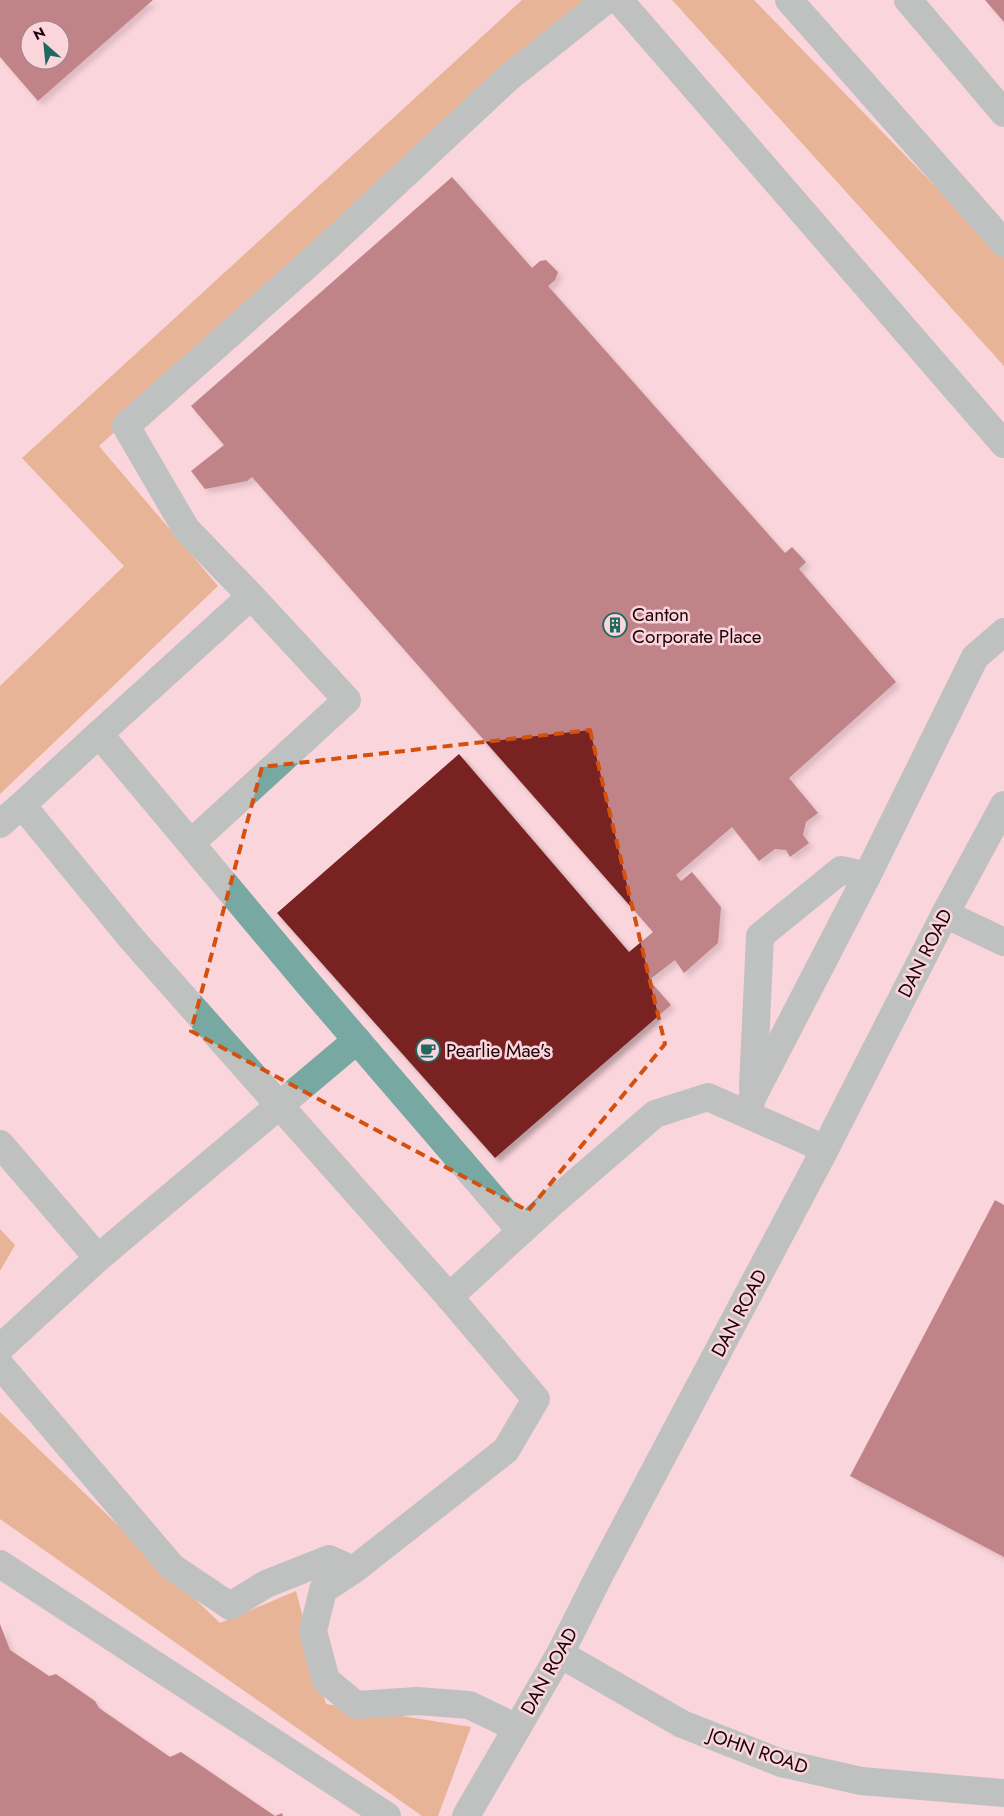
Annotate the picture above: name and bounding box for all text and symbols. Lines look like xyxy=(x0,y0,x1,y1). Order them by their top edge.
north arrow xyxy=(20,20,70,70)
text: N xyxy=(30,22,49,45)
place label: Canton Corporate Place xyxy=(632,601,762,650)
building icon: Canton Corporate Place xyxy=(602,612,628,638)
street label: DAN ROAD xyxy=(891,904,959,1002)
cafe icon: Pearlie Mae's xyxy=(415,1037,441,1063)
place label: Pearlie Mae's xyxy=(446,1037,551,1064)
street label: DAN ROAD xyxy=(705,1264,773,1362)
street label: DAN ROAD xyxy=(514,1622,584,1719)
street label: JOHN ROAD xyxy=(702,1720,812,1781)

